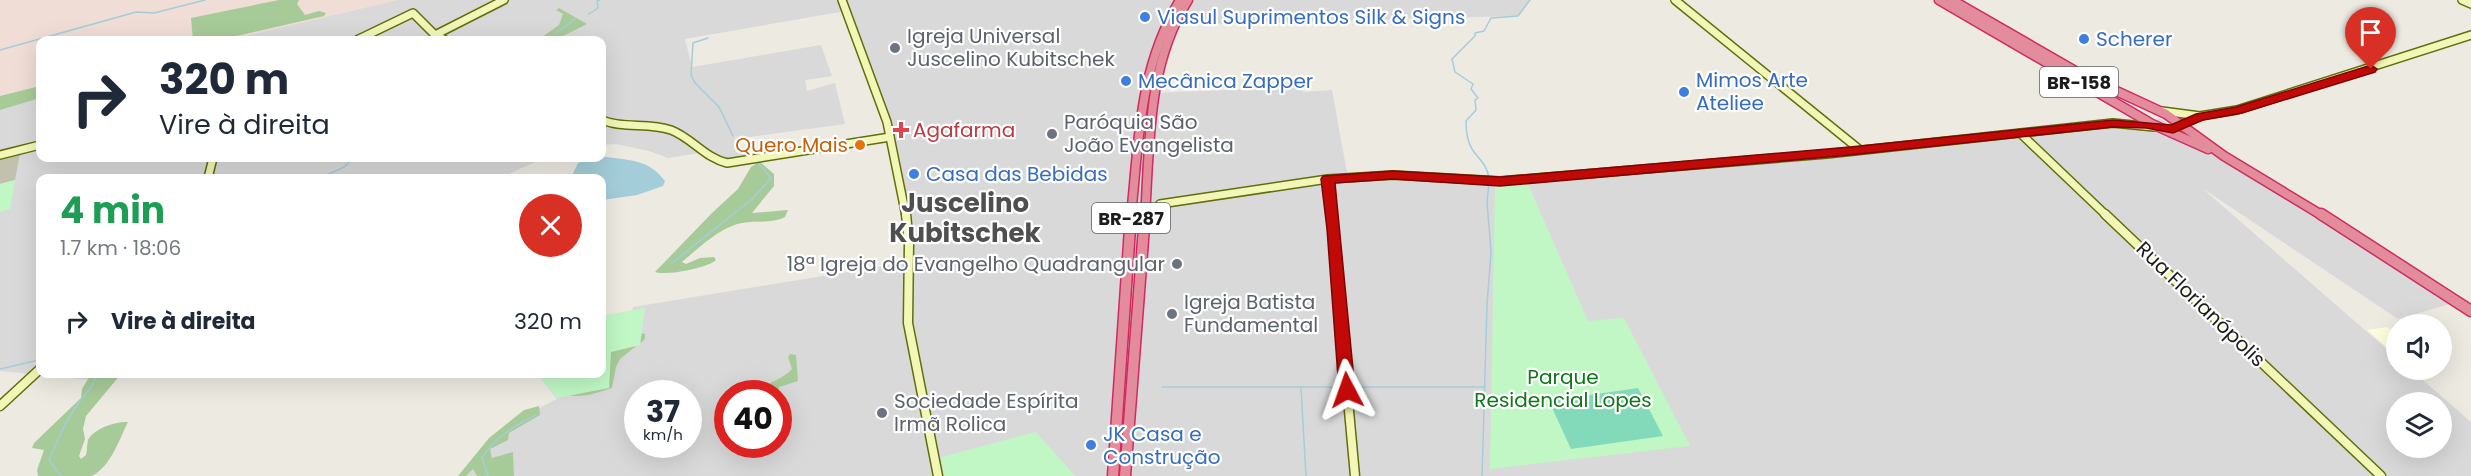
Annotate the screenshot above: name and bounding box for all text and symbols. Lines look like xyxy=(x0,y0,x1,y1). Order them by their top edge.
place label: Viasul Suprimentos Silk & Signs xyxy=(1157,3,1465,31)
pin xyxy=(2345,7,2396,69)
marker: Viasul Suprimentos Silk & Signs xyxy=(1138,10,1152,24)
icon: arrive xyxy=(2354,16,2387,49)
place label: Igreja Universal Juscelino Kubitschek xyxy=(907,22,1115,73)
place label: Scherer xyxy=(2096,25,2172,53)
marker: Scherer xyxy=(2077,32,2091,46)
marker: Igreja Universal Juscelino Kubitschek xyxy=(888,41,902,55)
text: 320 m xyxy=(159,50,289,109)
icon: right xyxy=(60,60,138,138)
place label: Mimos Arte Ateliee xyxy=(1696,66,1808,117)
place label: Mecânica Zapper xyxy=(1138,67,1313,95)
road number: BR-158 xyxy=(2040,67,2118,97)
marker: Mecânica Zapper xyxy=(1119,74,1133,88)
marker: Mimos Arte Ateliee xyxy=(1677,85,1691,99)
text: Vire à direita xyxy=(159,106,330,143)
place label: Paróquia São João Evangelista xyxy=(1064,108,1234,159)
place label: Agafarma xyxy=(913,116,1015,144)
marker: Agafarma xyxy=(894,123,908,137)
marker: Paróquia São João Evangelista xyxy=(1045,127,1059,141)
place label: Quero Mais xyxy=(735,131,848,159)
marker: Quero Mais xyxy=(853,138,867,152)
place label: Casa das Bebidas xyxy=(926,160,1108,188)
marker: Casa das Bebidas xyxy=(907,167,921,181)
text: 4 min xyxy=(60,185,165,236)
district label: Juscelino Kubitschek xyxy=(889,185,1041,251)
button: close xyxy=(519,194,582,257)
road number: BR-287 xyxy=(1092,203,1170,233)
text: 1.7 km · 18:06 xyxy=(60,234,181,262)
street label: Rua Florianópolis xyxy=(2130,235,2272,373)
place label: 18ª Igreja do Evangelho Quadrangular xyxy=(787,250,1165,278)
marker: 18ª Igreja do Evangelho Quadrangular xyxy=(1170,257,1184,271)
place label: Igreja Batista Fundamental xyxy=(1184,288,1318,339)
icon: right xyxy=(60,305,93,338)
text: Vire à direita xyxy=(111,306,256,337)
text: 320 m xyxy=(514,306,582,337)
marker: Igreja Batista Fundamental xyxy=(1165,307,1179,321)
map controls xyxy=(2386,314,2452,458)
button: sound xyxy=(2386,314,2452,380)
position arrow xyxy=(1315,358,1379,422)
park label: Parque Residencial Lopes xyxy=(1474,363,1652,414)
speed limit sign: 40 xyxy=(714,380,792,458)
place label: Sociedade Espírita Irmã Rolica xyxy=(894,387,1079,438)
text: 37 xyxy=(646,390,680,433)
button: layers xyxy=(2386,392,2452,458)
marker: Sociedade Espírita Irmã Rolica xyxy=(875,406,889,420)
place label: JK Casa e Construção xyxy=(1103,420,1220,471)
text: km/h xyxy=(643,424,683,445)
marker: JK Casa e Construção xyxy=(1084,438,1098,452)

